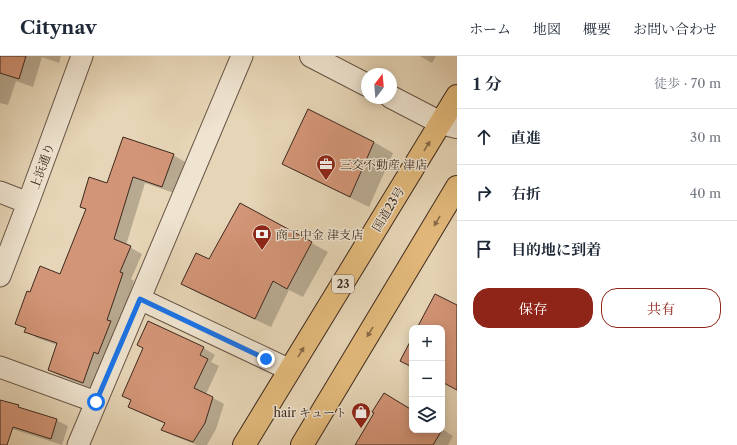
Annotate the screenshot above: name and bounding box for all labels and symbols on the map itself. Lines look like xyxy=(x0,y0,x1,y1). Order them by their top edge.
north arrow xyxy=(361,68,397,104)
one-way arrow xyxy=(424,140,431,152)
street label: 上浜通り xyxy=(27,141,57,191)
office icon: 三交不動産 津店 xyxy=(315,153,337,181)
place label: 三交不動産 津店 xyxy=(340,157,427,172)
street label: 国道23号 xyxy=(369,184,407,234)
one-way arrow xyxy=(433,216,441,226)
bank icon: 商工中金 津支店 xyxy=(251,223,273,251)
place label: 商工中金 津支店 xyxy=(276,227,363,242)
road number: 23 xyxy=(332,275,354,293)
one-way arrow xyxy=(366,327,374,337)
one-way arrow xyxy=(297,347,305,357)
route end xyxy=(257,350,275,368)
route start xyxy=(87,393,105,411)
shop icon: hair キュート xyxy=(350,401,372,429)
place label: hair キュート xyxy=(273,405,347,420)

